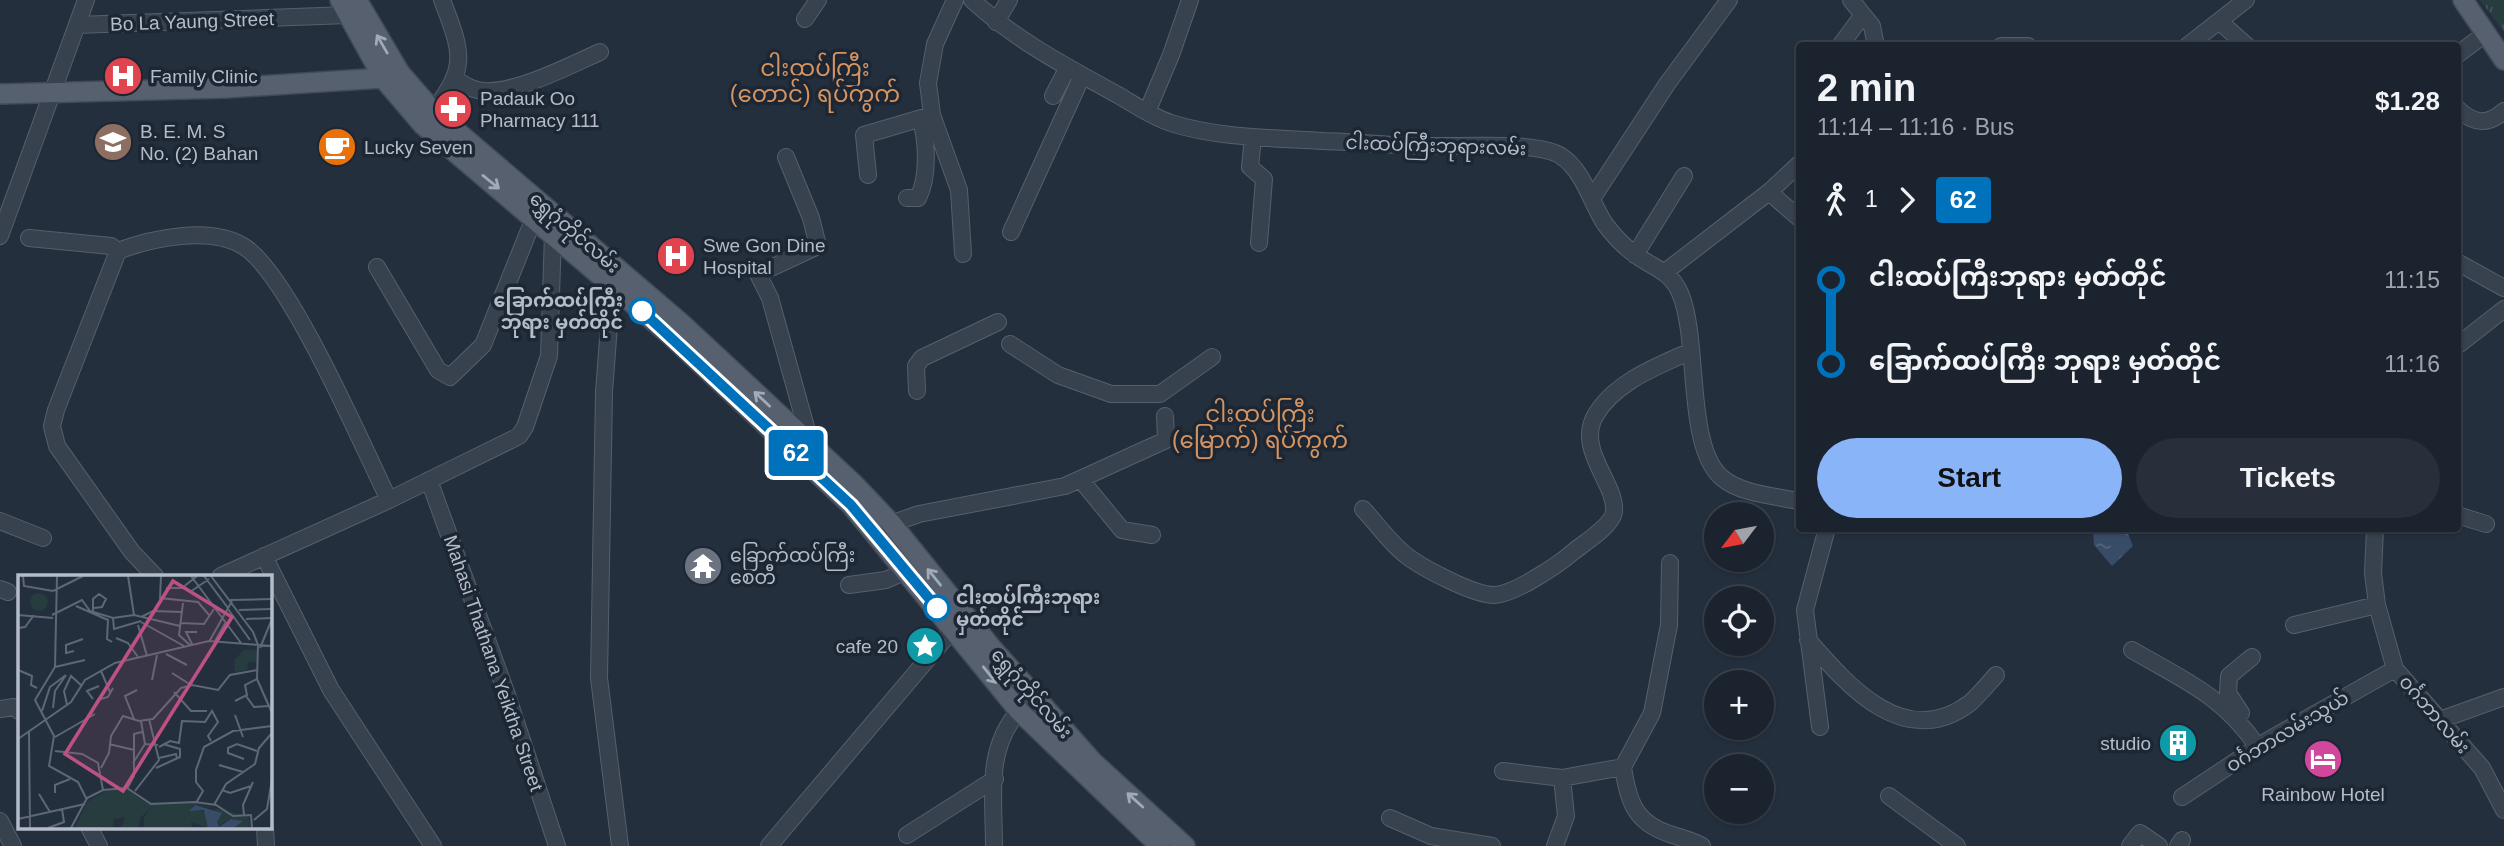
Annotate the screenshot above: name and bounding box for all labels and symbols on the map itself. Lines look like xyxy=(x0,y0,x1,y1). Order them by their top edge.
street label: Bo La Yaung Street xyxy=(110,8,275,35)
one-way arrow xyxy=(375,34,389,54)
district label: ငါးထပ်ကြီး (တောင်) ရပ်ကွက် xyxy=(730,52,900,113)
hospital icon: Family Clinic xyxy=(102,55,144,97)
place label: Family Clinic xyxy=(150,66,258,87)
pharmacy icon: Padauk Oo Pharmacy 111 xyxy=(432,88,474,130)
place label: Padauk Oo Pharmacy 111 xyxy=(480,88,600,131)
school or university icon: B. E. M. S No. (2) Bahan xyxy=(92,121,134,163)
place label: B. E. M. S No. (2) Bahan xyxy=(140,121,258,164)
cafe icon: Lucky Seven xyxy=(316,126,358,168)
street label: ငါးထပ်ကြီးဘုရားလမ်း xyxy=(1345,128,1527,165)
place label: Lucky Seven xyxy=(364,137,473,158)
one-way arrow xyxy=(481,175,499,190)
street label: ရွှေဂုံတိုင်လမ်း xyxy=(522,185,626,282)
hospital icon: Swe Gon Dine Hospital xyxy=(655,235,697,277)
place label: Swe Gon Dine Hospital xyxy=(703,235,826,278)
place label: ခြောက်ထပ်ကြီး ဘုရား မှတ်တိုင် xyxy=(494,287,623,338)
marker: ခြောက်ထပ်ကြီး ဘုရား မှတ်တိုင် xyxy=(629,298,655,324)
one-way arrow xyxy=(754,390,771,407)
district label: ငါးထပ်ကြီး (မြောက်) ရပ်ကွက် xyxy=(1172,398,1348,459)
line badge: 62 xyxy=(764,430,828,476)
north arrow xyxy=(1704,502,1774,572)
street label: Mahasi Thathana Yeiktha Street xyxy=(440,533,547,794)
place label: ခြောက်ထပ်ကြီး စေတီ xyxy=(730,541,855,588)
temple icon: ခြောက်ထပ်ကြီး စေတီ xyxy=(682,545,724,587)
one-way arrow xyxy=(926,568,941,586)
inset map xyxy=(18,575,271,828)
place label: ငါးထပ်ကြီးဘုရား မှတ်တိုင် xyxy=(956,584,1100,635)
marker: ငါးထပ်ကြီးဘုရား မှတ်တိုင် xyxy=(924,595,950,621)
place icon: cafe 20 xyxy=(904,625,946,667)
place label: cafe 20 xyxy=(836,636,898,657)
street label: ရွှေဂုံတိုင်လမ်း xyxy=(982,642,1079,746)
one-way arrow xyxy=(982,665,998,683)
street label: ဝင်္ဂဘာလမ်း xyxy=(2395,668,2477,758)
street label: ဝင်္ဂဘာလမ်းသွယ် xyxy=(2220,683,2355,781)
building icon: studio xyxy=(2157,722,2199,764)
place label: studio xyxy=(2100,733,2151,754)
hotel icon: Rainbow Hotel xyxy=(2302,738,2344,780)
place label: Rainbow Hotel xyxy=(2261,784,2385,805)
one-way arrow xyxy=(1126,792,1144,808)

